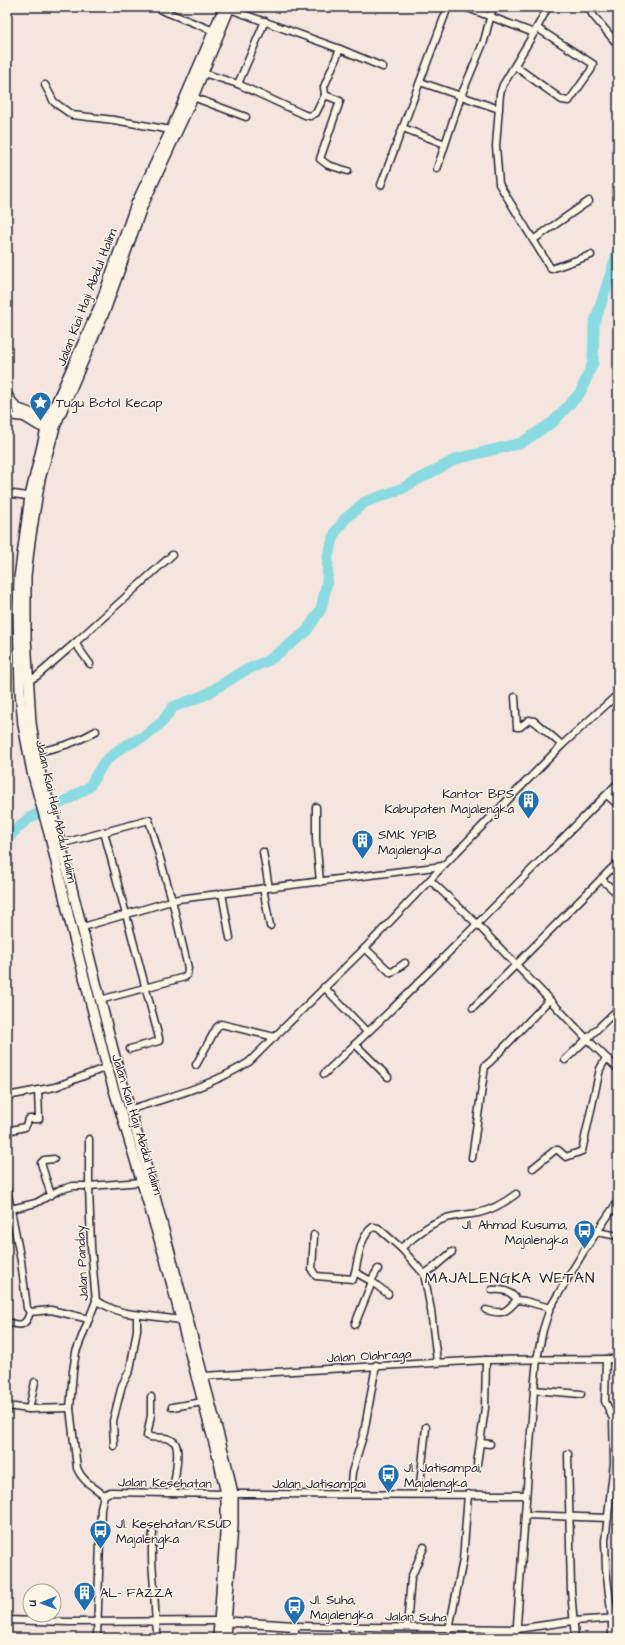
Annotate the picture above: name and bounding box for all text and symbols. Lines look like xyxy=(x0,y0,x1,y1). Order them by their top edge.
street label: Jalan Kiai Haji Abdul Halim xyxy=(52,225,122,369)
place icon: Tugu Botol Kecap xyxy=(27,389,53,422)
place label: Tugu Botol Kecap xyxy=(56,394,163,413)
street label: Jalan Kiai Haji Abdul Halim xyxy=(31,738,81,885)
place label: Kantor BPS Kabupaten Majalengka xyxy=(385,785,514,819)
building icon: Kantor BPS Kabupaten Majalengka xyxy=(516,787,542,820)
place label: SMK YPIB Majalengka xyxy=(378,826,442,860)
building icon: SMK YPIB Majalengka xyxy=(349,828,375,861)
street label: Jalan Kiai Haji Abdul Halim xyxy=(107,1052,167,1198)
place label: Jl. Ahmad Kusuma, Majalengka xyxy=(462,1216,568,1250)
bus stop icon: Jl. Ahmad Kusuma, Majalengka xyxy=(571,1218,597,1251)
street label: Jalan Panday xyxy=(71,1225,94,1301)
district label: MAJALENGKA WETAN xyxy=(425,1268,595,1289)
street label: Jalan Olahraga xyxy=(326,1345,412,1368)
place label: Jl. Jatisampai, Majalengka xyxy=(404,1459,482,1493)
bus stop icon: Jl. Jatisampai, Majalengka xyxy=(375,1461,401,1494)
street label: Jalan Kesehatan xyxy=(118,1473,212,1493)
street label: Jalan Jatisampai xyxy=(272,1475,366,1493)
place label: Jl. Kesehatan/RSUD Majalengka xyxy=(116,1515,232,1549)
bus stop icon: Jl. Kesehatan/RSUD Majalengka xyxy=(87,1517,113,1550)
building icon: AL- FAZZA xyxy=(71,1579,97,1612)
north arrow xyxy=(22,1583,62,1623)
place label: AL- FAZZA xyxy=(100,1584,173,1602)
place label: Jl. Suha, Majalengka xyxy=(310,1591,374,1625)
bus stop icon: Jl. Suha, Majalengka xyxy=(281,1593,307,1626)
text: U xyxy=(25,1600,40,1607)
street label: Jalan Suha xyxy=(385,1607,447,1627)

